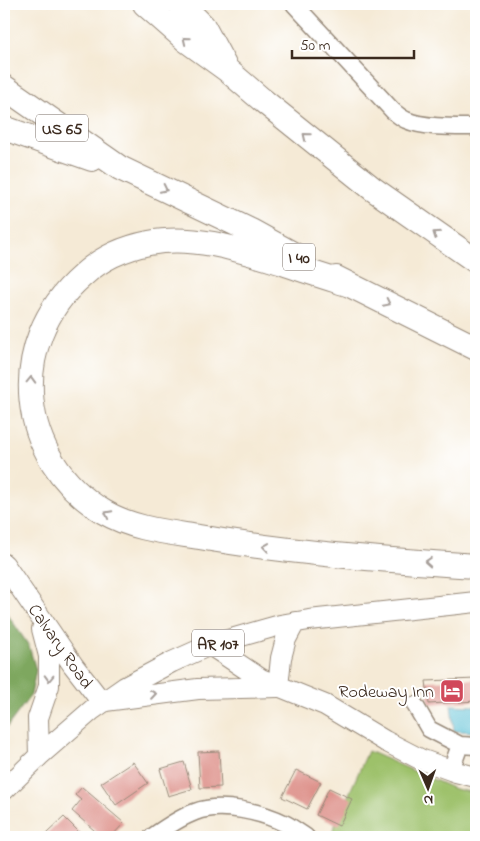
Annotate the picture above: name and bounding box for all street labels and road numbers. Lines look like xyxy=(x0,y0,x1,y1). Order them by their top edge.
road number: US 65 xyxy=(36,115,88,142)
road number: I 40 xyxy=(283,243,315,270)
street label: Calvary Road xyxy=(20,599,98,695)
road number: AR 107 xyxy=(192,630,244,656)

